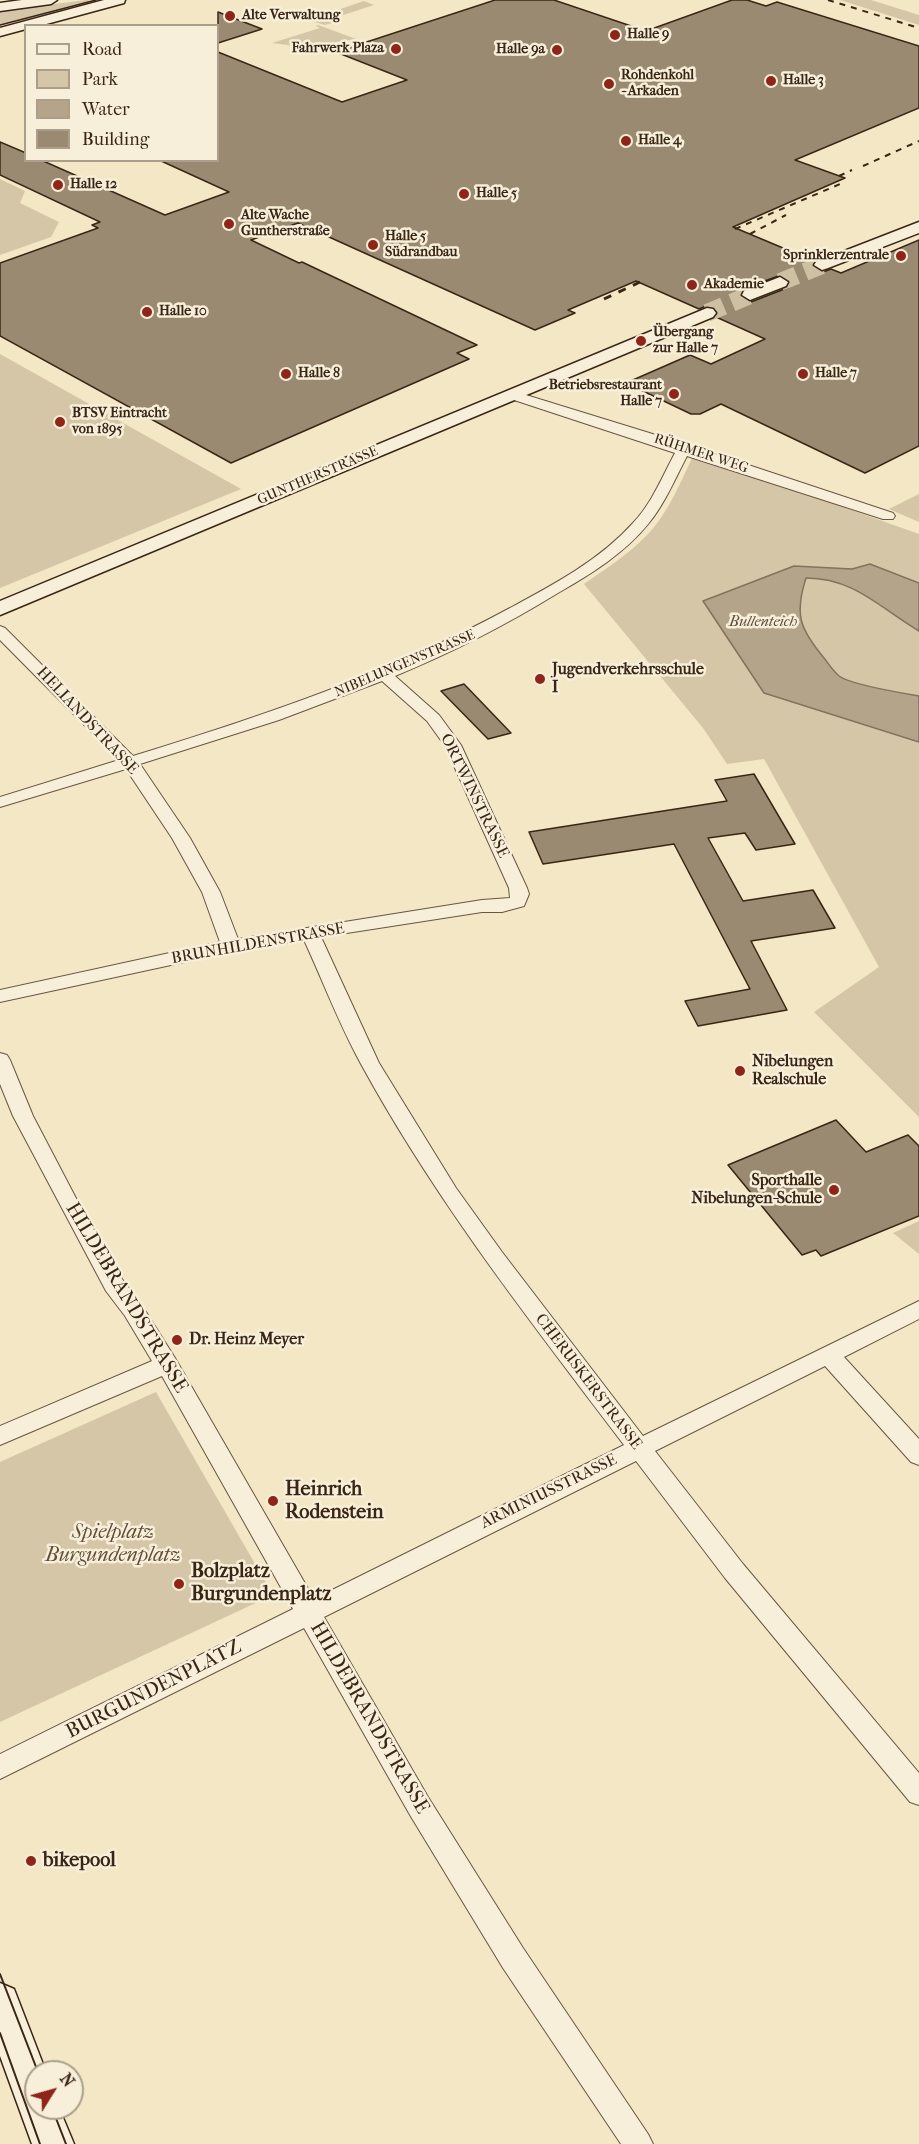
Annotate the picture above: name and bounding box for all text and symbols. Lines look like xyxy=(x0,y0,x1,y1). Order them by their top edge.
place label: Alte Verwaltung xyxy=(242,8,340,24)
marker: Alte Verwaltung xyxy=(223,9,237,23)
legend xyxy=(24,24,219,162)
place label: Halle 9 xyxy=(627,27,669,43)
marker: Halle 9 xyxy=(608,28,622,42)
text: Road xyxy=(82,39,122,60)
place label: Fahrwerk Plaza xyxy=(292,41,384,57)
marker: Fahrwerk Plaza xyxy=(389,42,403,56)
place label: Halle 9a xyxy=(496,42,545,58)
marker: Halle 9a xyxy=(550,43,564,57)
place label: Rohdenkohl - Arkaden xyxy=(621,68,694,100)
text: Park xyxy=(82,69,118,90)
place label: Halle 3 xyxy=(783,73,824,89)
marker: Halle 3 xyxy=(764,74,778,88)
marker: Rohdenkohl - Arkaden xyxy=(602,77,616,91)
text: Water xyxy=(82,99,130,120)
text: Building xyxy=(82,129,149,150)
place label: Halle 4 xyxy=(638,133,681,149)
marker: Halle 4 xyxy=(619,134,633,148)
place label: Halle 12 xyxy=(70,177,117,193)
marker: Halle 12 xyxy=(51,178,65,192)
place label: Halle 5 xyxy=(476,186,517,202)
marker: Halle 5 xyxy=(457,187,471,201)
place label: Alte Wache Guntherstraße xyxy=(241,208,330,240)
marker: Alte Wache Guntherstraße xyxy=(222,217,236,231)
place label: Halle 5 Südrandbau xyxy=(385,229,457,262)
marker: Halle 5 Südrandbau xyxy=(366,238,380,252)
place label: Sprinklerzentrale xyxy=(783,248,889,264)
marker: Sprinklerzentrale xyxy=(894,249,908,263)
place label: Akademie xyxy=(704,277,764,293)
marker: Akademie xyxy=(685,278,699,292)
place label: Halle 10 xyxy=(159,304,207,320)
marker: Halle 10 xyxy=(140,305,154,319)
place label: Übergang zur Halle 7 xyxy=(653,325,718,358)
marker: Übergang zur Halle 7 xyxy=(634,334,648,348)
place label: Halle 8 xyxy=(298,366,340,382)
place label: Halle 7 xyxy=(815,366,857,382)
marker: Halle 8 xyxy=(279,367,293,381)
marker: Halle 7 xyxy=(796,367,810,381)
place label: Betriebsrestaurant Halle 7 xyxy=(549,378,662,410)
marker: Betriebsrestaurant Halle 7 xyxy=(667,387,681,401)
place label: BTSV Eintracht von 1895 xyxy=(72,406,167,438)
marker: BTSV Eintracht von 1895 xyxy=(53,415,67,429)
street label: RÜHMER WEG xyxy=(652,431,750,477)
street label: GUNTHERSTRASSE xyxy=(255,443,381,509)
water label: Bullenteich xyxy=(729,613,797,631)
street label: NIBELUNGENSTRASSE xyxy=(332,627,478,701)
place label: Jugendverkehrsschule I xyxy=(552,660,704,698)
street label: HELIANDSTRASSE xyxy=(32,663,142,779)
marker: Jugendverkehrsschule I xyxy=(533,672,547,686)
street label: ORTWINSTRASSE xyxy=(436,731,512,861)
street label: BRUNHILDENSTRASSE xyxy=(170,919,346,969)
place label: Nibelungen Realschule xyxy=(752,1052,833,1090)
marker: Nibelungen Realschule xyxy=(733,1064,747,1078)
place label: Sporthalle Nibelungen-Schule xyxy=(691,1171,822,1209)
marker: Sporthalle Nibelungen-Schule xyxy=(827,1183,841,1197)
street label: HILDEBRANDSTRASSE xyxy=(60,1198,192,1398)
street label: CHERUSKERSTRASSE xyxy=(531,1310,645,1454)
place label: Dr. Heinz Meyer xyxy=(189,1330,304,1350)
marker: Dr. Heinz Meyer xyxy=(170,1333,184,1347)
street label: ARMINIUSSTRASSE xyxy=(478,1451,620,1533)
place label: Heinrich Rodenstein xyxy=(285,1478,384,1525)
marker: Heinrich Rodenstein xyxy=(266,1494,280,1508)
park label: Spielplatz Burgundenplatz xyxy=(45,1521,181,1568)
place label: Bolzplatz Burgundenplatz xyxy=(191,1560,331,1607)
marker: Bolzplatz Burgundenplatz xyxy=(172,1577,186,1591)
street label: HILDEBRANDSTRASSE xyxy=(304,1618,434,1818)
street label: BURGUNDENPLATZ xyxy=(62,1635,246,1745)
place label: bikepool xyxy=(43,1849,116,1873)
marker: bikepool xyxy=(24,1854,38,1868)
north arrow xyxy=(24,2060,84,2120)
text: N xyxy=(56,2069,78,2091)

